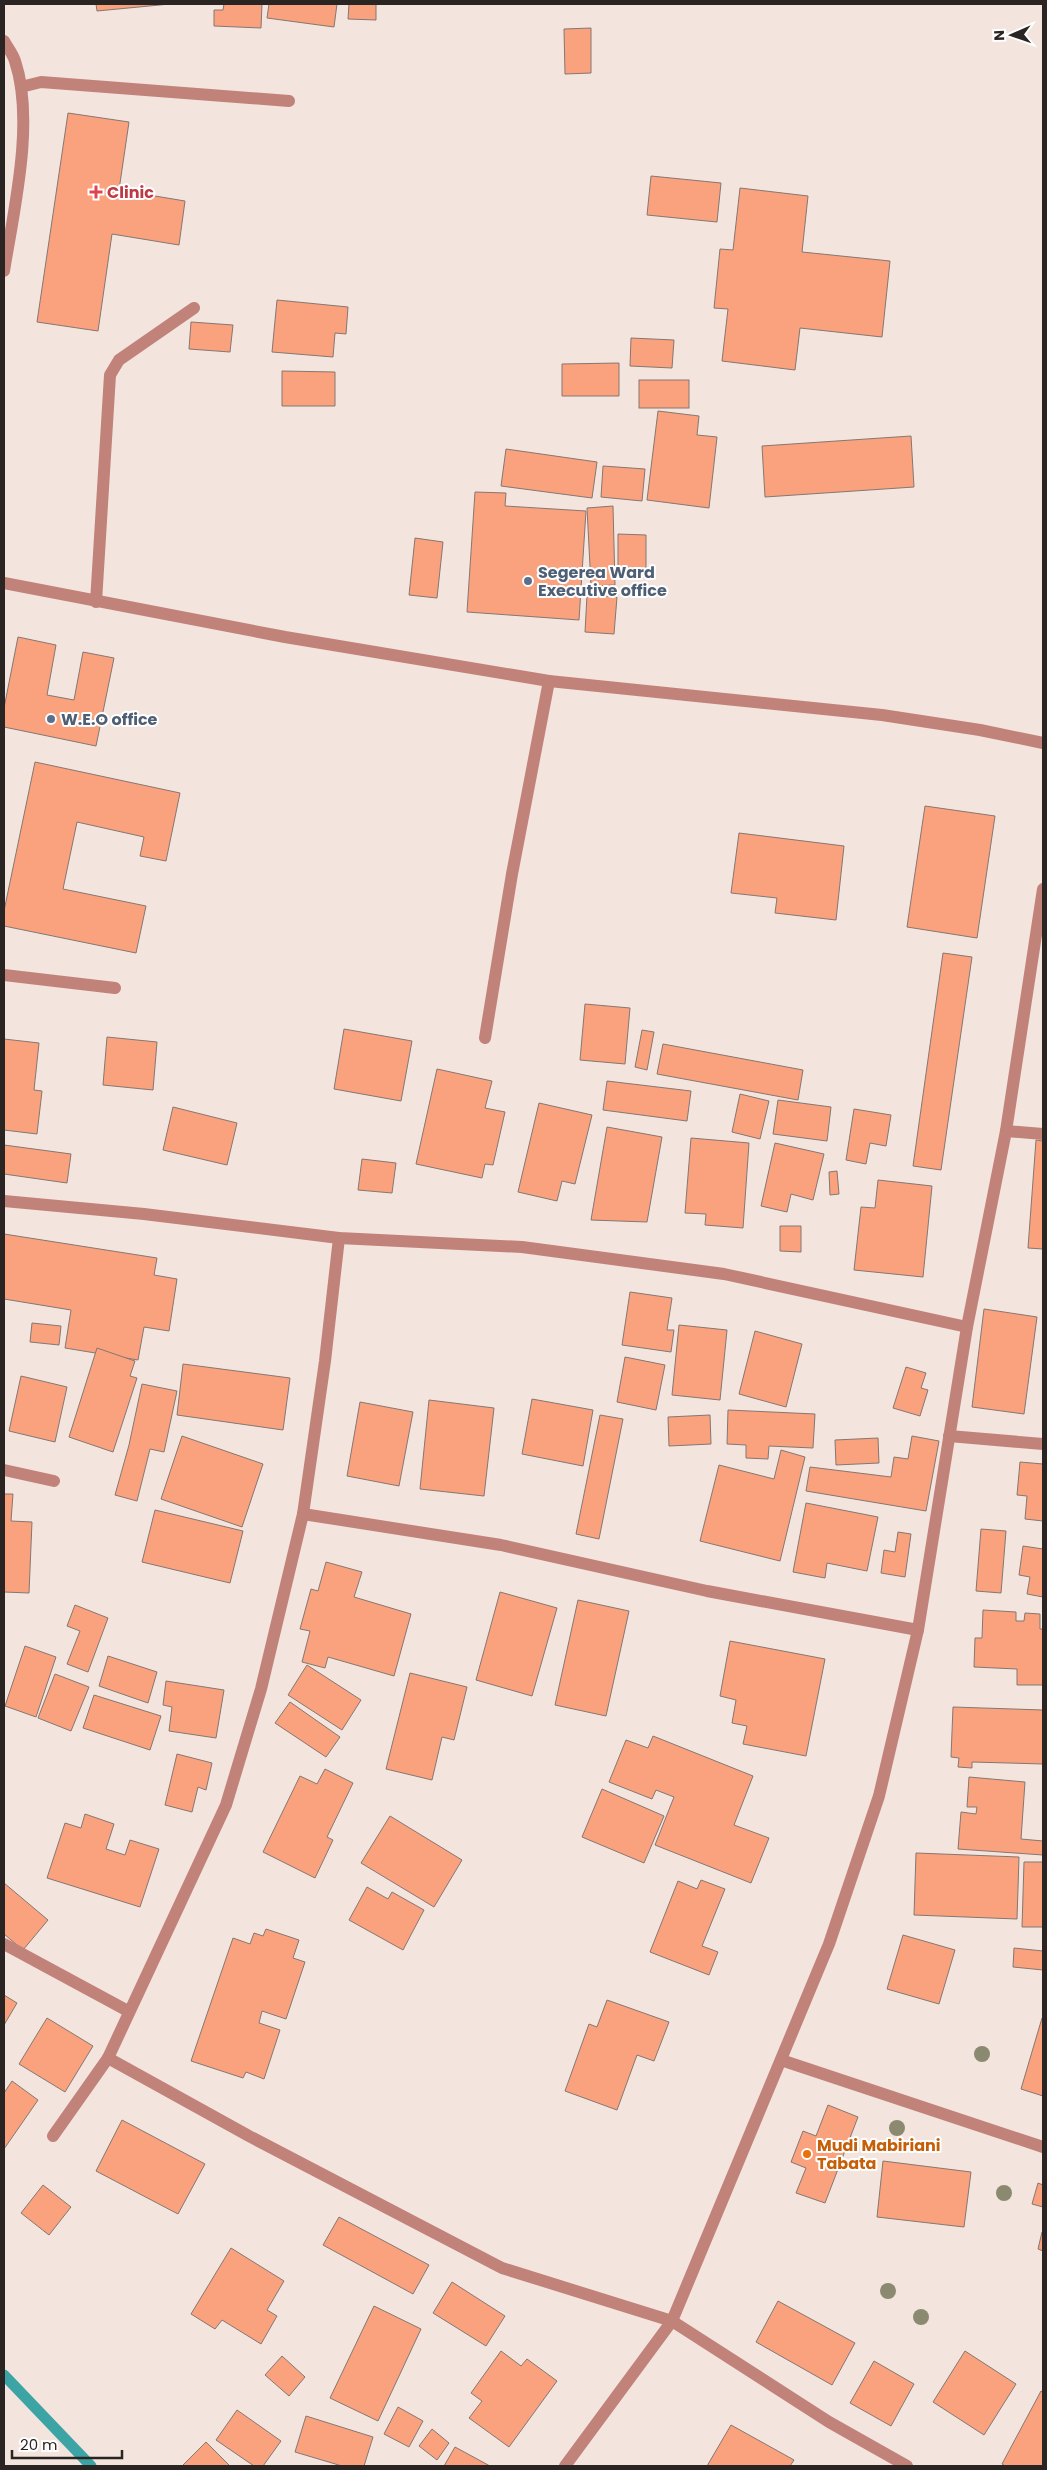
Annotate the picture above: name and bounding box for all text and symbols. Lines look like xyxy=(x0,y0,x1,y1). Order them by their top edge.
north arrow xyxy=(987,10,1037,60)
text: N xyxy=(989,30,1009,41)
place label: Clinic xyxy=(107,181,154,204)
marker: Clinic xyxy=(89,185,103,199)
place label: Segerea Ward Executive office xyxy=(538,561,667,602)
marker: Segerea Ward Executive office xyxy=(522,575,534,587)
place label: W.E.O office xyxy=(61,708,158,731)
marker: W.E.O office xyxy=(45,713,57,725)
place label: Mudi Mabiriani Tabata xyxy=(817,2134,941,2175)
marker: Mudi Mabiriani Tabata xyxy=(801,2148,813,2160)
scale bar xyxy=(12,2428,122,2460)
text: 20 m xyxy=(20,2434,58,2455)

